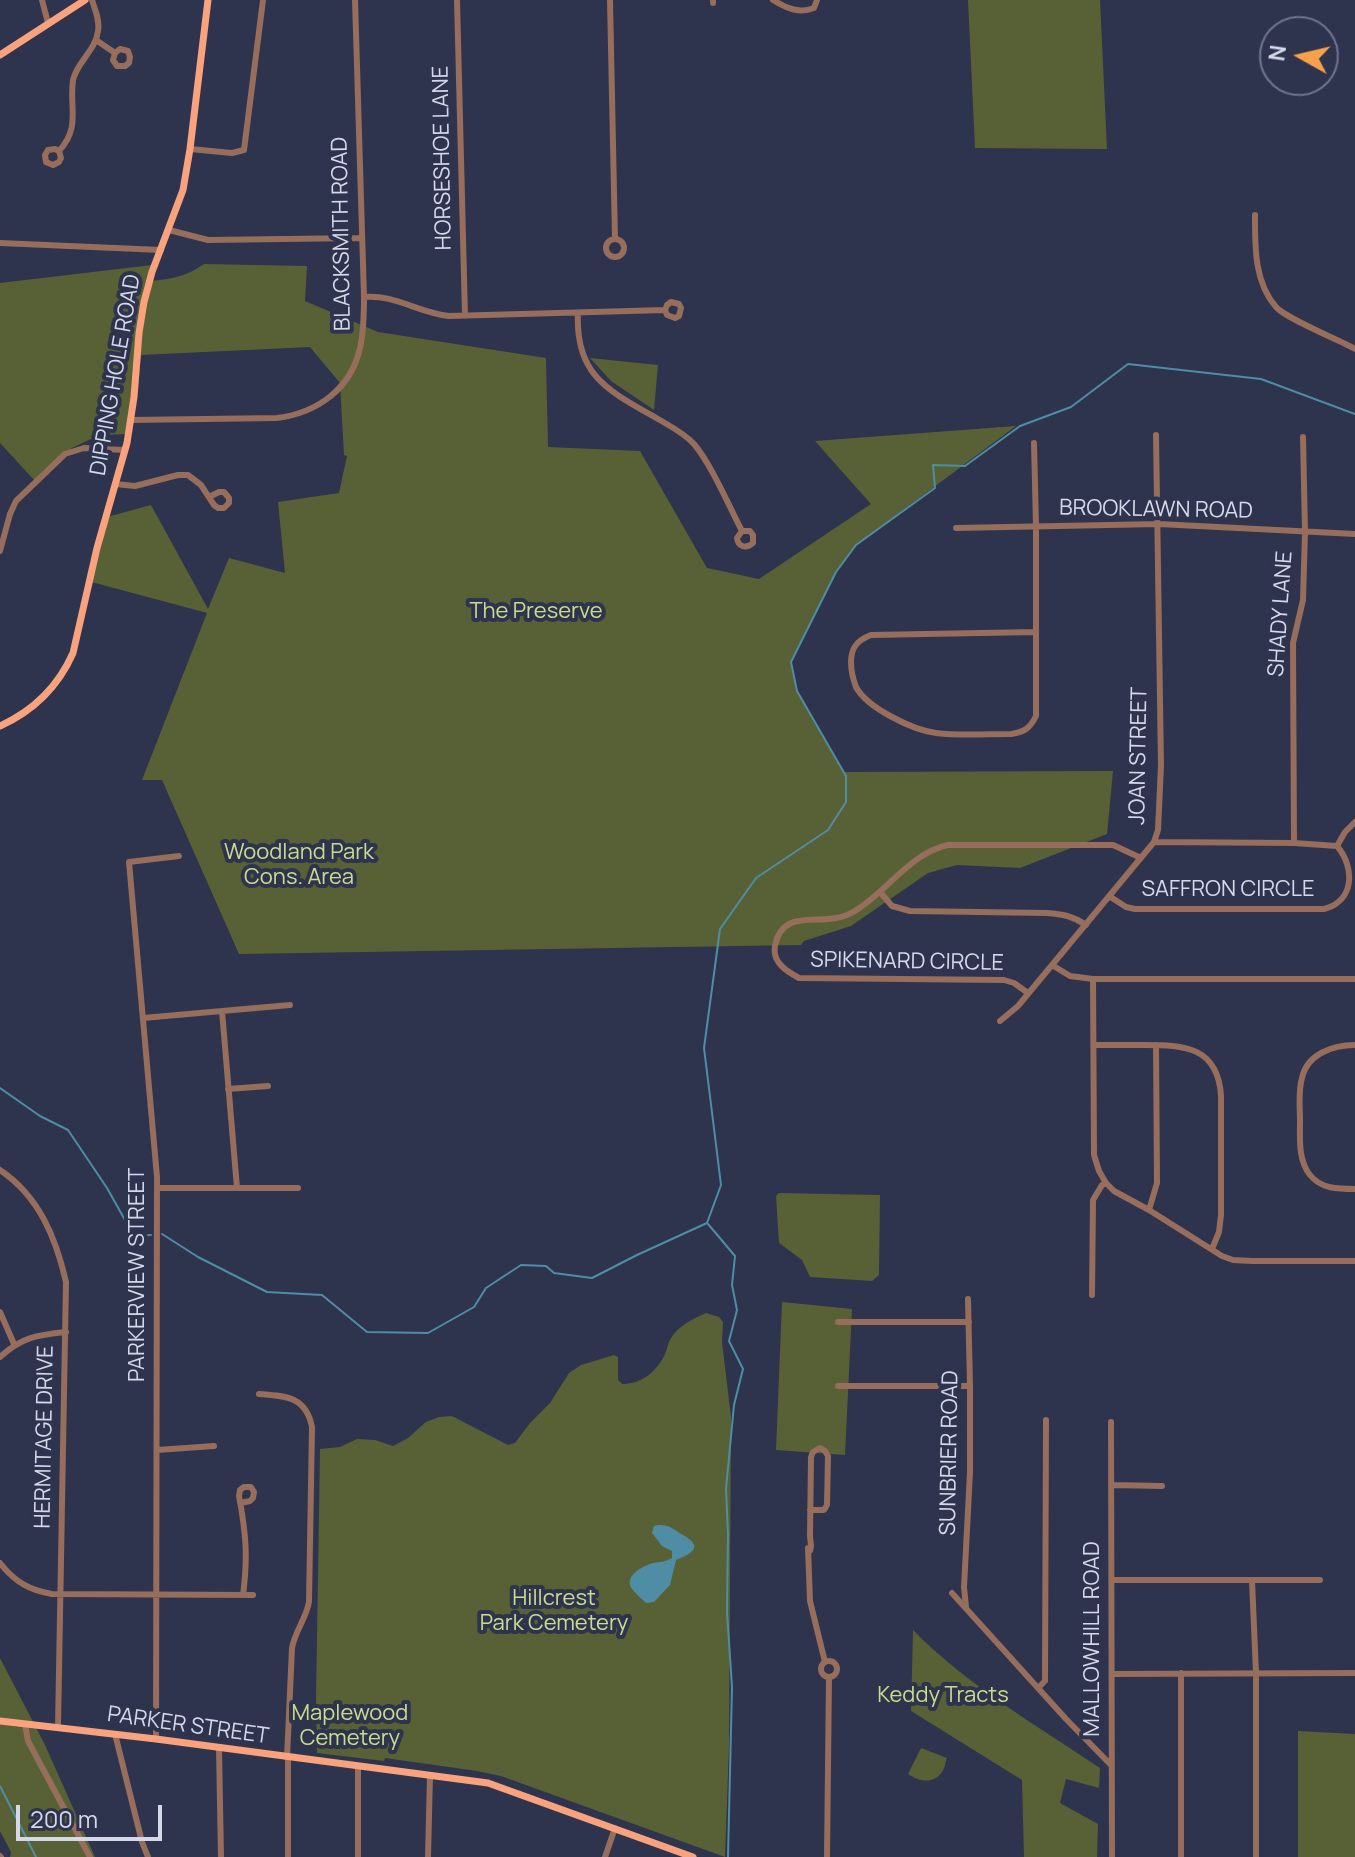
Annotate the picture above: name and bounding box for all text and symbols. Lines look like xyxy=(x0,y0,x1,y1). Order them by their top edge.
north arrow xyxy=(1259,16,1339,96)
text: N xyxy=(1261,43,1293,63)
street label: HORSESHOE LANE xyxy=(428,65,458,251)
street label: BLACKSMITH ROAD xyxy=(327,137,357,331)
street label: DIPPING HOLE ROAD xyxy=(85,272,147,478)
street label: BROOKLAWN ROAD xyxy=(1059,495,1253,525)
street label: SHADY LANE xyxy=(1263,550,1299,678)
park label: The Preserve xyxy=(469,599,603,625)
street label: JOAN STREET xyxy=(1125,687,1153,825)
park label: Woodland Park Cons. Area xyxy=(224,840,374,892)
street label: SAFFRON CIRCLE xyxy=(1142,877,1314,903)
street label: SPIKENARD CIRCLE xyxy=(810,947,1004,977)
street label: PARKERVIEW STREET xyxy=(125,1168,151,1382)
street label: HERMITAGE DRIVE xyxy=(30,1345,60,1529)
street label: SUNBRIER ROAD xyxy=(935,1370,965,1536)
street label: MALLOWHILL ROAD xyxy=(1080,1541,1106,1737)
park label: Hillcrest Park Cemetery xyxy=(480,1586,628,1638)
park label: Keddy Tracts xyxy=(877,1683,1009,1709)
park label: Maplewood Cemetery xyxy=(292,1701,408,1752)
street label: PARKER STREET xyxy=(106,1702,270,1750)
scale bar xyxy=(20,1789,166,1839)
text: 200 m xyxy=(30,1802,98,1835)

